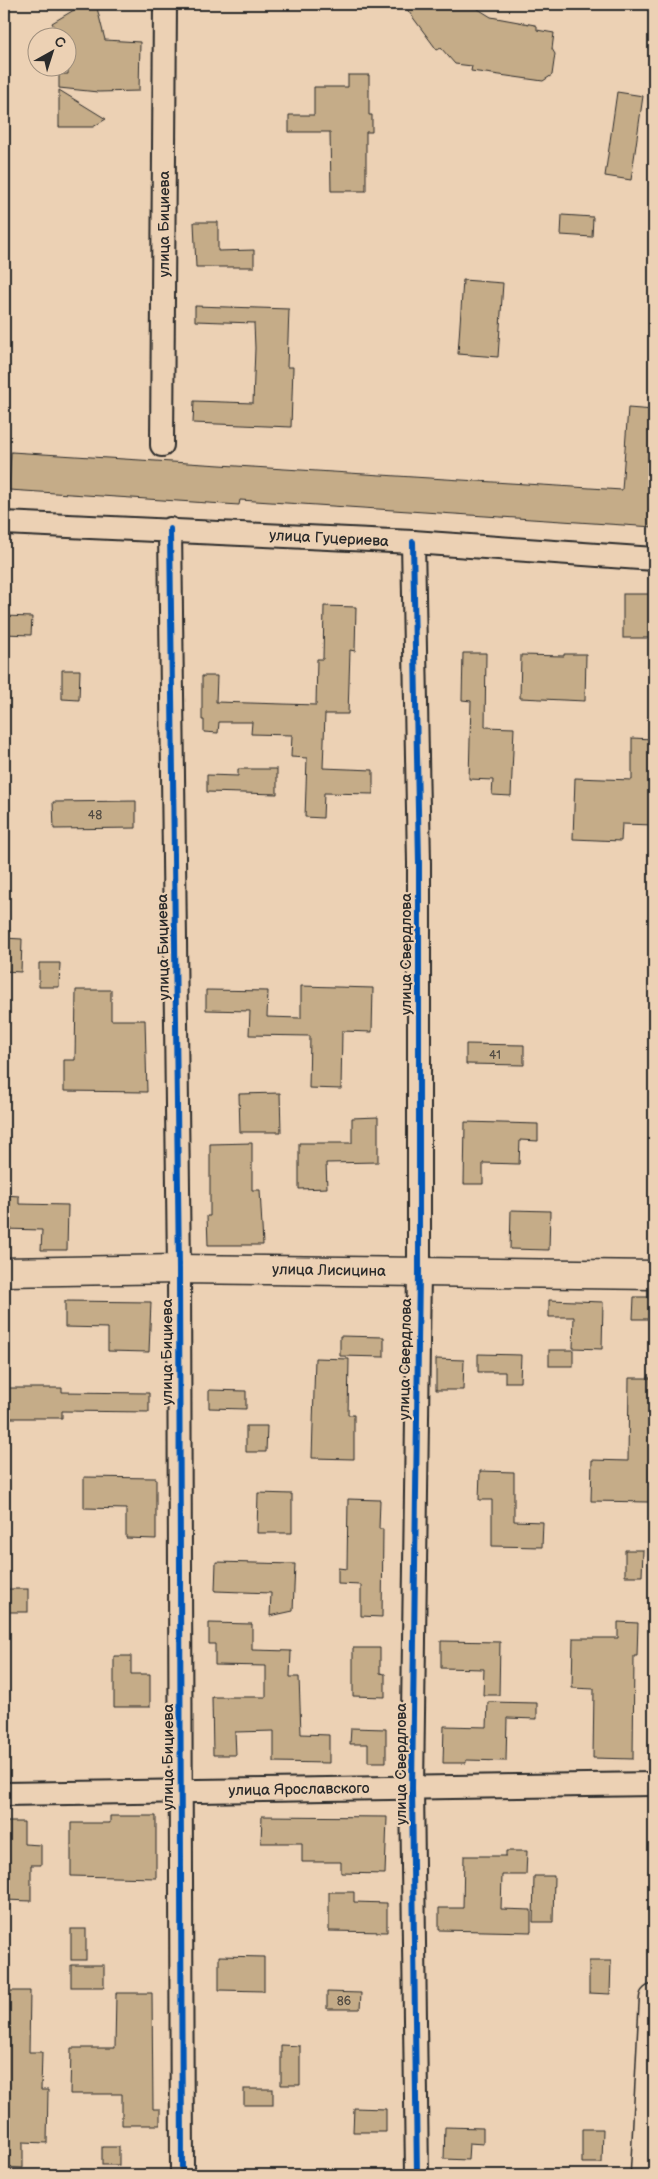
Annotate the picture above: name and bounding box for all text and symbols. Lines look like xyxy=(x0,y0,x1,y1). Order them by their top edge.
north arrow xyxy=(28,28,78,78)
text: С xyxy=(51,33,69,52)
street label: улица Бициева xyxy=(155,171,174,277)
street label: улица Гуцериева xyxy=(269,526,389,551)
house number: 48 xyxy=(88,808,102,823)
street label: улица Бициева xyxy=(153,893,174,1000)
street label: улица Свердлова xyxy=(397,893,416,1015)
house number: 41 xyxy=(489,1048,501,1063)
street label: улица Лисицина xyxy=(272,1260,386,1281)
street label: улица Свердлова xyxy=(395,1298,416,1420)
street label: улица Бициева xyxy=(158,1299,177,1405)
street label: улица Свердлова xyxy=(392,1703,411,1825)
street label: улица Бициева xyxy=(159,1704,178,1810)
street label: улица Ярославского xyxy=(228,1779,370,1800)
house number: 86 xyxy=(337,1994,351,2009)

